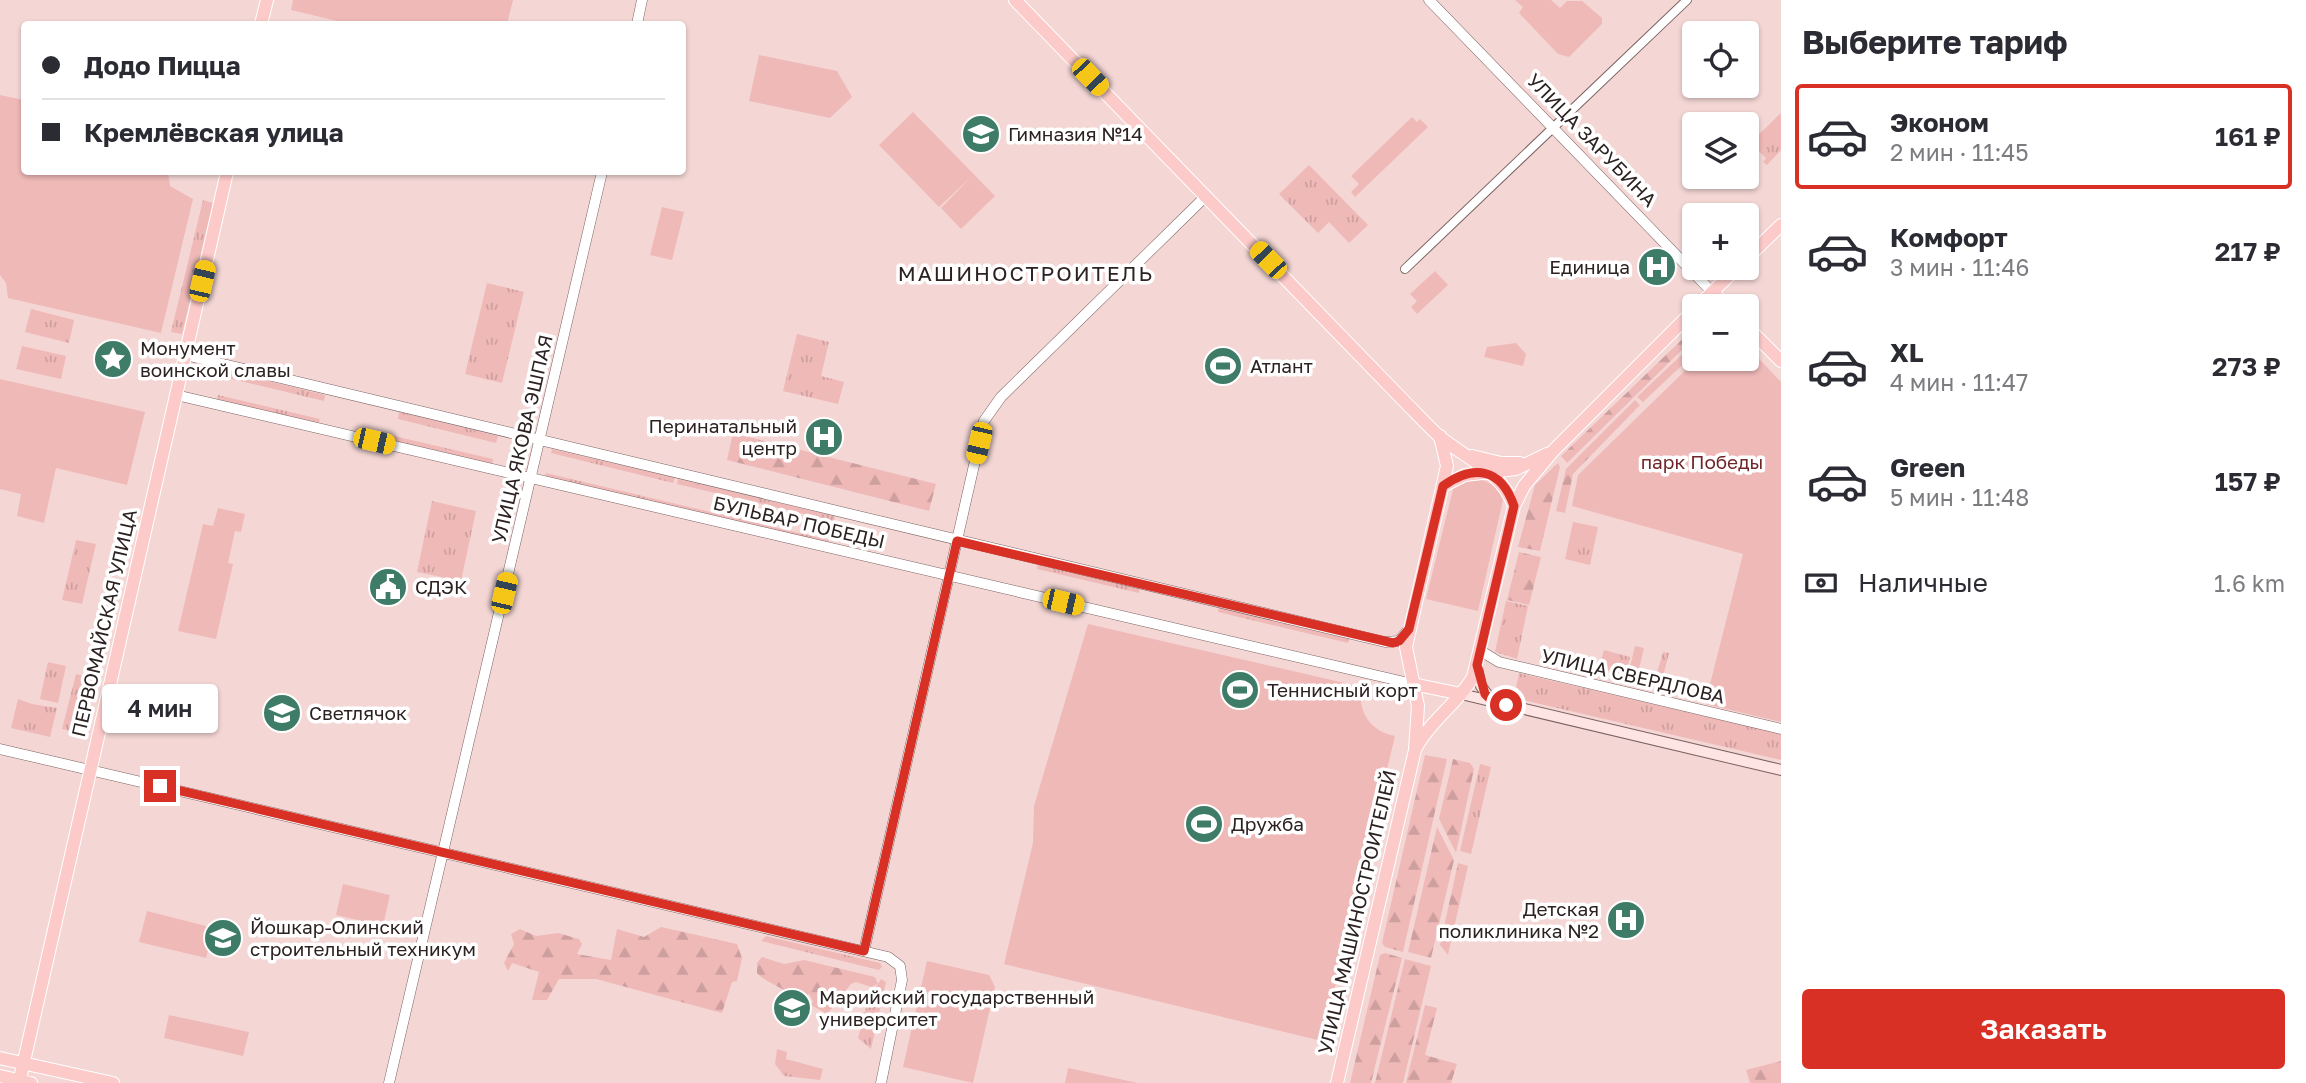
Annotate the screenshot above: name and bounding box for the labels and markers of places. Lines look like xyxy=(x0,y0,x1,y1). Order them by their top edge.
school or university icon: Гимназия №14 xyxy=(960,113,1002,155)
place label: Гимназия №14 xyxy=(1008,122,1143,145)
hospital icon: Единица xyxy=(1636,246,1678,288)
place label: Единица xyxy=(1549,255,1630,278)
place label: Монумент воинской славы xyxy=(140,336,291,381)
place icon: Монумент воинской славы xyxy=(92,338,134,380)
sports icon: Атлант xyxy=(1202,345,1244,387)
place label: Атлант xyxy=(1250,354,1313,377)
place label: Перинатальный центр xyxy=(649,414,797,459)
hospital icon: Перинатальный центр xyxy=(803,416,845,458)
public building icon: СДЭК xyxy=(367,566,409,608)
place label: СДЭК xyxy=(415,575,467,598)
sports icon: Теннисный корт xyxy=(1219,669,1261,711)
place label: Теннисный корт xyxy=(1267,678,1418,701)
school or university icon: Светлячок xyxy=(261,692,303,734)
place label: Светлячок xyxy=(309,701,407,724)
sports icon: Дружба xyxy=(1183,803,1225,845)
place label: Дружба xyxy=(1231,812,1304,835)
place label: Детская поликлиника №2 xyxy=(1438,897,1599,942)
hospital icon: Детская поликлиника №2 xyxy=(1605,899,1647,941)
place label: Йошкар-Олинский строительный техникум xyxy=(250,915,476,960)
school or university icon: Йошкар-Олинский строительный техникум xyxy=(202,917,244,959)
place label: Марийский государственный университет xyxy=(819,985,1094,1030)
school or university icon: Марийский государственный университет xyxy=(771,987,813,1029)

